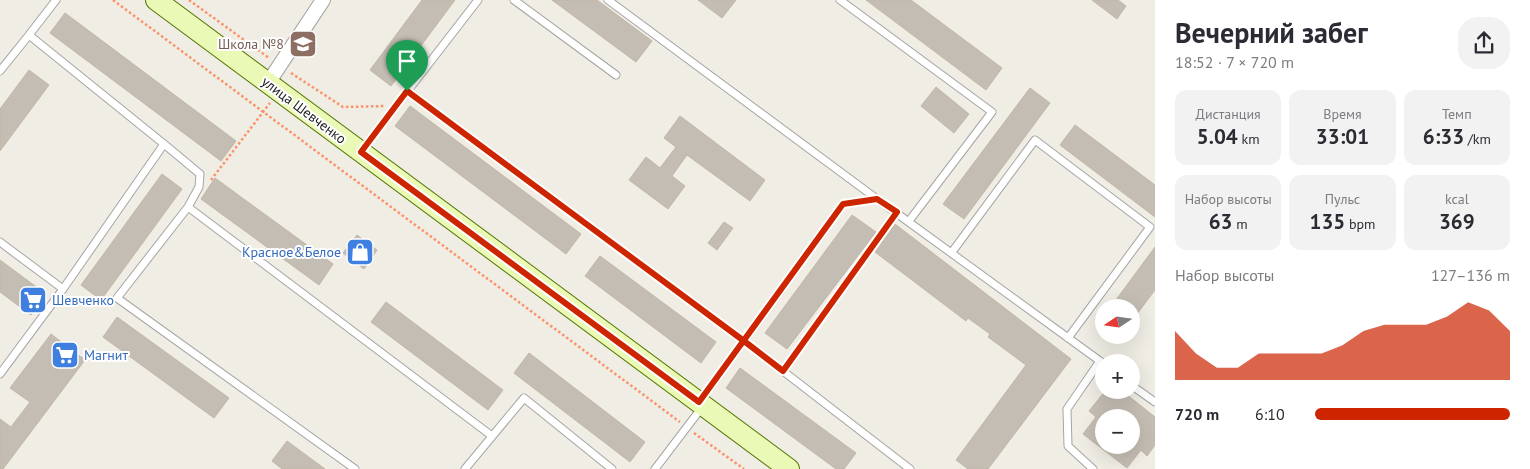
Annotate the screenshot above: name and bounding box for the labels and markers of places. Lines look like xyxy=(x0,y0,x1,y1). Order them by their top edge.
school or university icon: Школа №8 xyxy=(288,29,318,59)
place label: Школа №8 xyxy=(218,35,284,53)
pin xyxy=(386,40,428,91)
shop icon: Красное&Белое xyxy=(345,237,375,267)
place label: Красное&Белое xyxy=(242,243,341,261)
supermarket icon: Шевченко xyxy=(18,285,48,315)
place label: Шевченко xyxy=(52,291,114,309)
supermarket icon: Магнит xyxy=(50,340,80,370)
place label: Магнит xyxy=(84,346,128,364)

